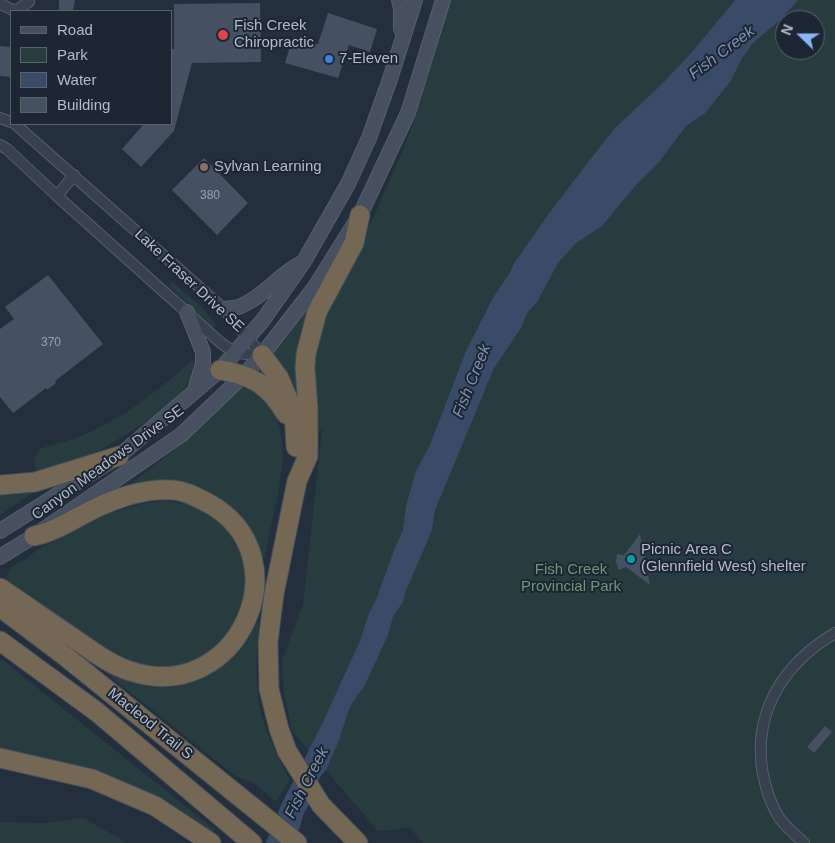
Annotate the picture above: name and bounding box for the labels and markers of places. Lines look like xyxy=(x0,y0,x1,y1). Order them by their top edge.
place label: Fish Creek Chiropractic xyxy=(234,17,314,52)
marker: Fish Creek Chiropractic xyxy=(216,28,230,42)
place label: 7-Eleven xyxy=(339,50,398,68)
marker: 7-Eleven xyxy=(323,53,335,65)
place label: Sylvan Learning xyxy=(214,158,322,176)
marker: Sylvan Learning xyxy=(198,161,210,173)
place label: Picnic Area C (Glennfield West) shelter xyxy=(641,541,806,576)
marker: Picnic Area C (Glennfield West) shelter xyxy=(625,553,637,565)

